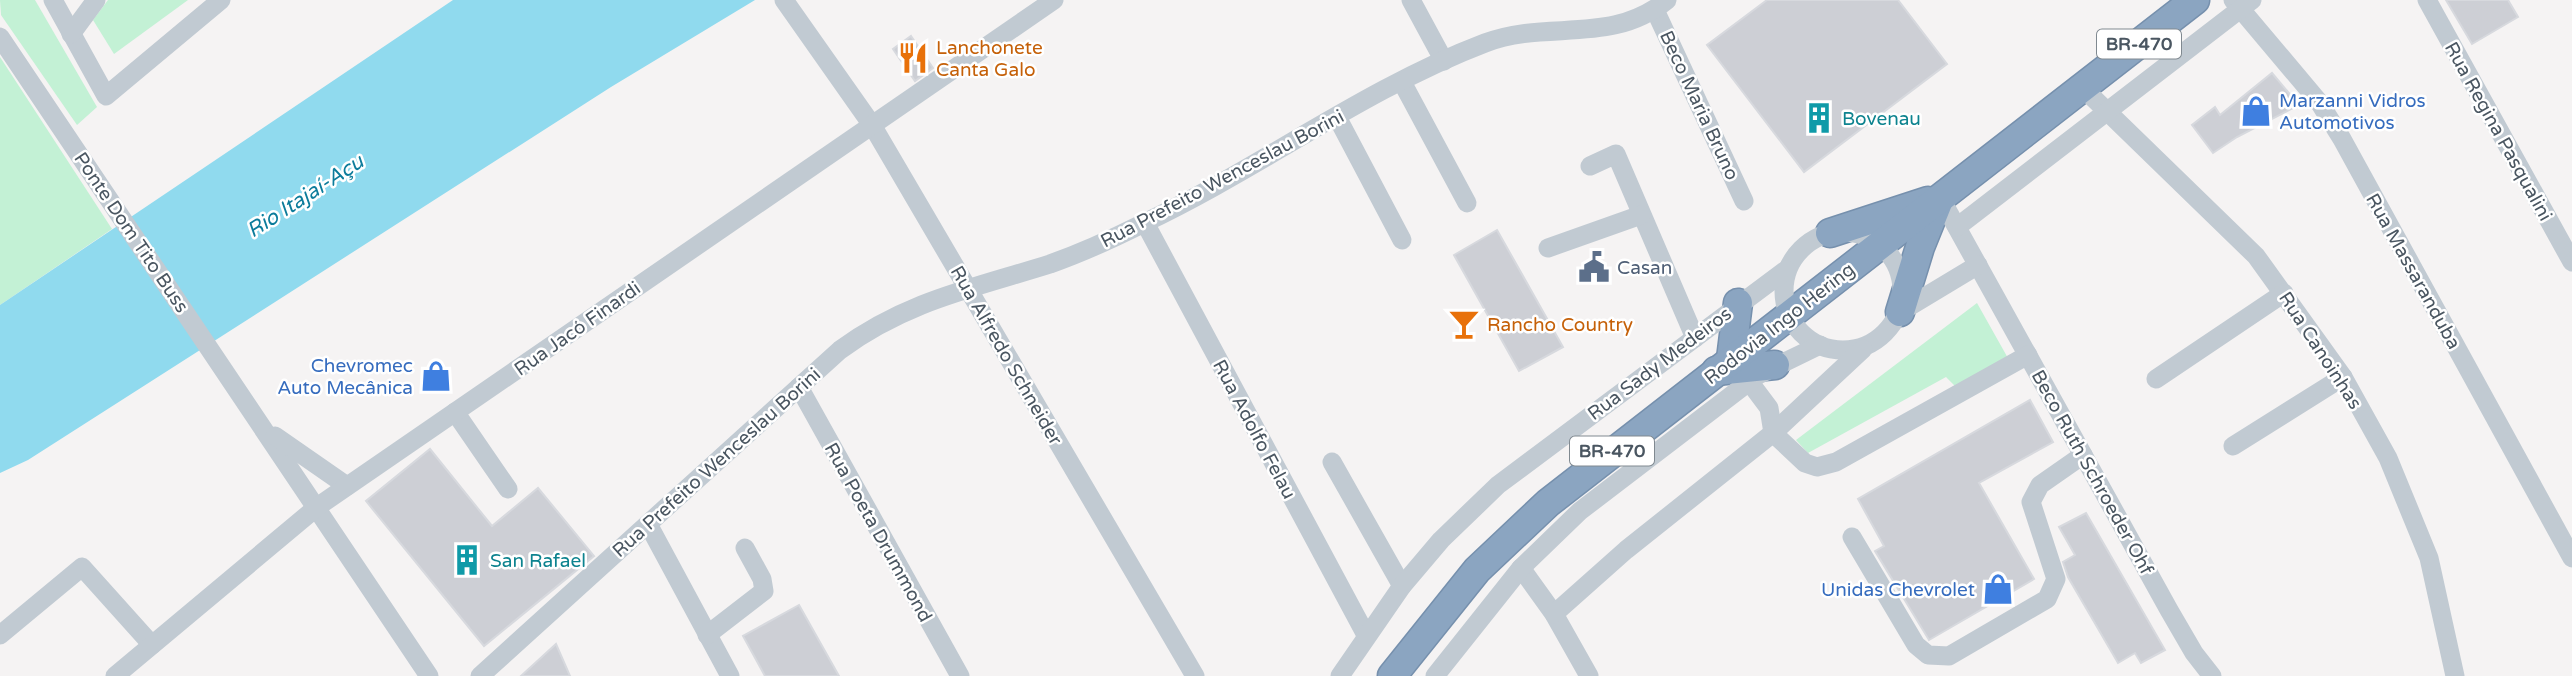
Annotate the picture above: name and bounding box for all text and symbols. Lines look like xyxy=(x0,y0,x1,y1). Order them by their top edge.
street label: Beco Maria Bruno xyxy=(1655,27,1743,184)
road number: BR-470 xyxy=(2097,29,2181,58)
place label: Lanchonete Canta Galo xyxy=(936,37,1043,81)
street label: Rua Regina Pasqualini xyxy=(2440,38,2556,225)
restaurant icon: Lanchonete Canta Galo xyxy=(896,41,930,75)
place label: Marzanni Vidros Automotivos xyxy=(2279,90,2426,134)
shop icon: Marzanni Vidros Automotivos xyxy=(2239,94,2273,128)
building icon: Bovenau xyxy=(1802,101,1836,135)
street label: Rua Prefeito Wenceslau Borini xyxy=(1097,105,1348,253)
place label: Bovenau xyxy=(1842,108,1921,130)
street label: Ponte Dom Tito Buss xyxy=(69,148,193,317)
water label: Rio Itajaí-Açu xyxy=(242,149,369,243)
street label: Rua Massaranduba xyxy=(2361,190,2465,353)
public building icon: Casan xyxy=(1577,250,1611,284)
place label: Casan xyxy=(1617,257,1672,279)
street label: Rodovia Ingo Hering xyxy=(1700,258,1859,389)
street label: Rua Alfredo Schneider xyxy=(946,262,1067,450)
street label: Rua Jacó Finardi xyxy=(510,277,645,381)
street label: Rua Canoinhas xyxy=(2274,288,2366,413)
street label: Rua Sady Medeiros xyxy=(1583,303,1736,425)
bar icon: Rancho Country xyxy=(1447,307,1481,341)
place label: Rancho Country xyxy=(1487,314,1633,336)
place label: Chevromec Auto Mecânica xyxy=(277,355,413,399)
street label: Rua Adolfo Felau xyxy=(1208,356,1300,503)
shop icon: Chevromec Auto Mecânica xyxy=(419,359,453,393)
street label: Rua Prefeito Wenceslau Borini xyxy=(608,363,825,562)
street label: Beco Ruth Schroeder Ohf xyxy=(2027,366,2158,579)
road number: BR-470 xyxy=(1570,436,1654,466)
street label: Rua Poeta Drummond xyxy=(820,439,937,626)
building icon: San Rafael xyxy=(450,543,484,577)
place label: San Rafael xyxy=(490,550,586,572)
shop icon: Unidas Chevrolet xyxy=(1981,572,2015,606)
place label: Unidas Chevrolet xyxy=(1821,579,1975,601)

